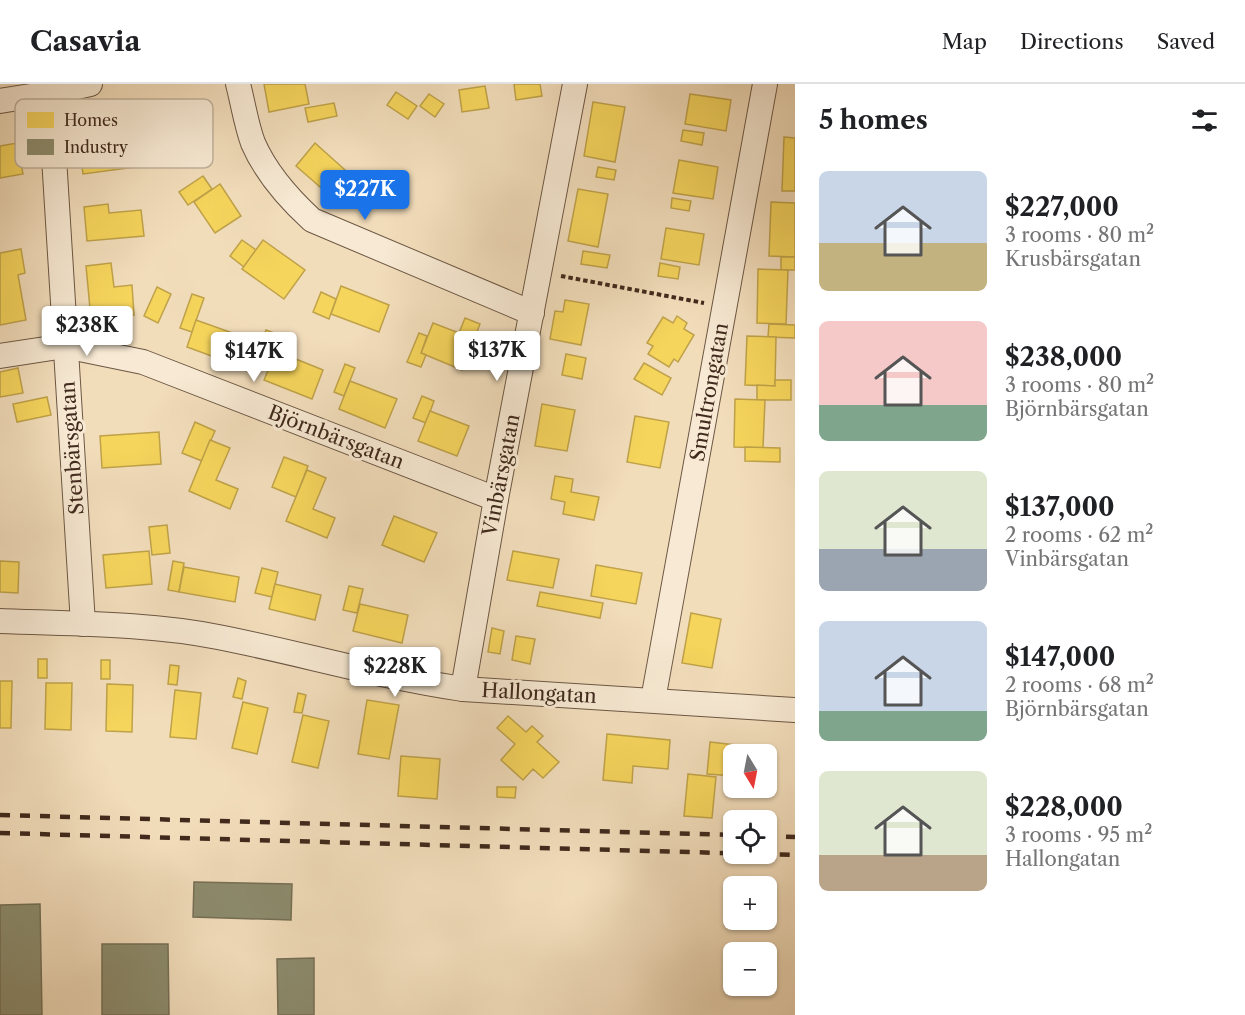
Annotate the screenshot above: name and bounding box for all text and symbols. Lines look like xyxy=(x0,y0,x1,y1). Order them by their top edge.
text: Casavia xyxy=(30,24,141,58)
text: Map xyxy=(942,29,987,54)
text: Directions xyxy=(1020,29,1124,54)
text: Saved xyxy=(1157,29,1215,54)
legend xyxy=(15,99,213,168)
text: 5 homes xyxy=(819,104,928,136)
icon: filters xyxy=(1188,104,1221,137)
text: Homes xyxy=(64,110,118,130)
text: Industry xyxy=(64,137,129,157)
pin: $227K xyxy=(323,170,407,221)
text: $227K xyxy=(334,177,396,201)
text: $227,000 xyxy=(1005,191,1119,223)
icon: home xyxy=(867,195,939,267)
text: 3 rooms · 80 m² xyxy=(1005,223,1154,247)
text: Krusbärsgatan xyxy=(1005,247,1141,271)
pin: $238K xyxy=(45,306,129,357)
text: $238K xyxy=(56,313,118,337)
street label: Smultrongatan xyxy=(685,320,733,463)
pin: $137K xyxy=(455,331,539,382)
pin: $147K xyxy=(212,332,296,383)
text: $137K xyxy=(468,338,526,362)
text: $147K xyxy=(225,339,283,363)
text: $238,000 xyxy=(1005,341,1122,373)
icon: home xyxy=(867,345,939,417)
text: 3 rooms · 80 m² xyxy=(1005,373,1154,397)
street label: Stenbärsgatan xyxy=(55,380,89,516)
text: Björnbärsgatan xyxy=(1005,397,1149,421)
street label: Björnbärsgatan xyxy=(265,400,408,474)
street label: Vinbärsgatan xyxy=(477,411,525,539)
text: $137,000 xyxy=(1005,491,1115,523)
icon: home xyxy=(867,495,939,567)
text: 2 rooms · 62 m² xyxy=(1005,523,1153,547)
text: Vinbärsgatan xyxy=(1005,547,1129,571)
text: $147,000 xyxy=(1005,641,1115,673)
icon: home xyxy=(867,645,939,717)
pin: $228K xyxy=(353,647,437,698)
text: $228K xyxy=(363,654,427,678)
text: 2 rooms · 68 m² xyxy=(1005,673,1154,697)
street label: Hallongatan xyxy=(481,678,598,708)
text: Björnbärsgatan xyxy=(1005,697,1149,721)
north arrow xyxy=(723,744,777,798)
map controls xyxy=(723,744,777,996)
text: $228,000 xyxy=(1005,791,1123,823)
icon: home xyxy=(867,795,939,867)
button: locate xyxy=(723,810,777,864)
text: 3 rooms · 95 m² xyxy=(1005,823,1152,847)
text: Hallongatan xyxy=(1005,847,1120,871)
button: + xyxy=(723,876,777,930)
button: − xyxy=(723,942,777,996)

